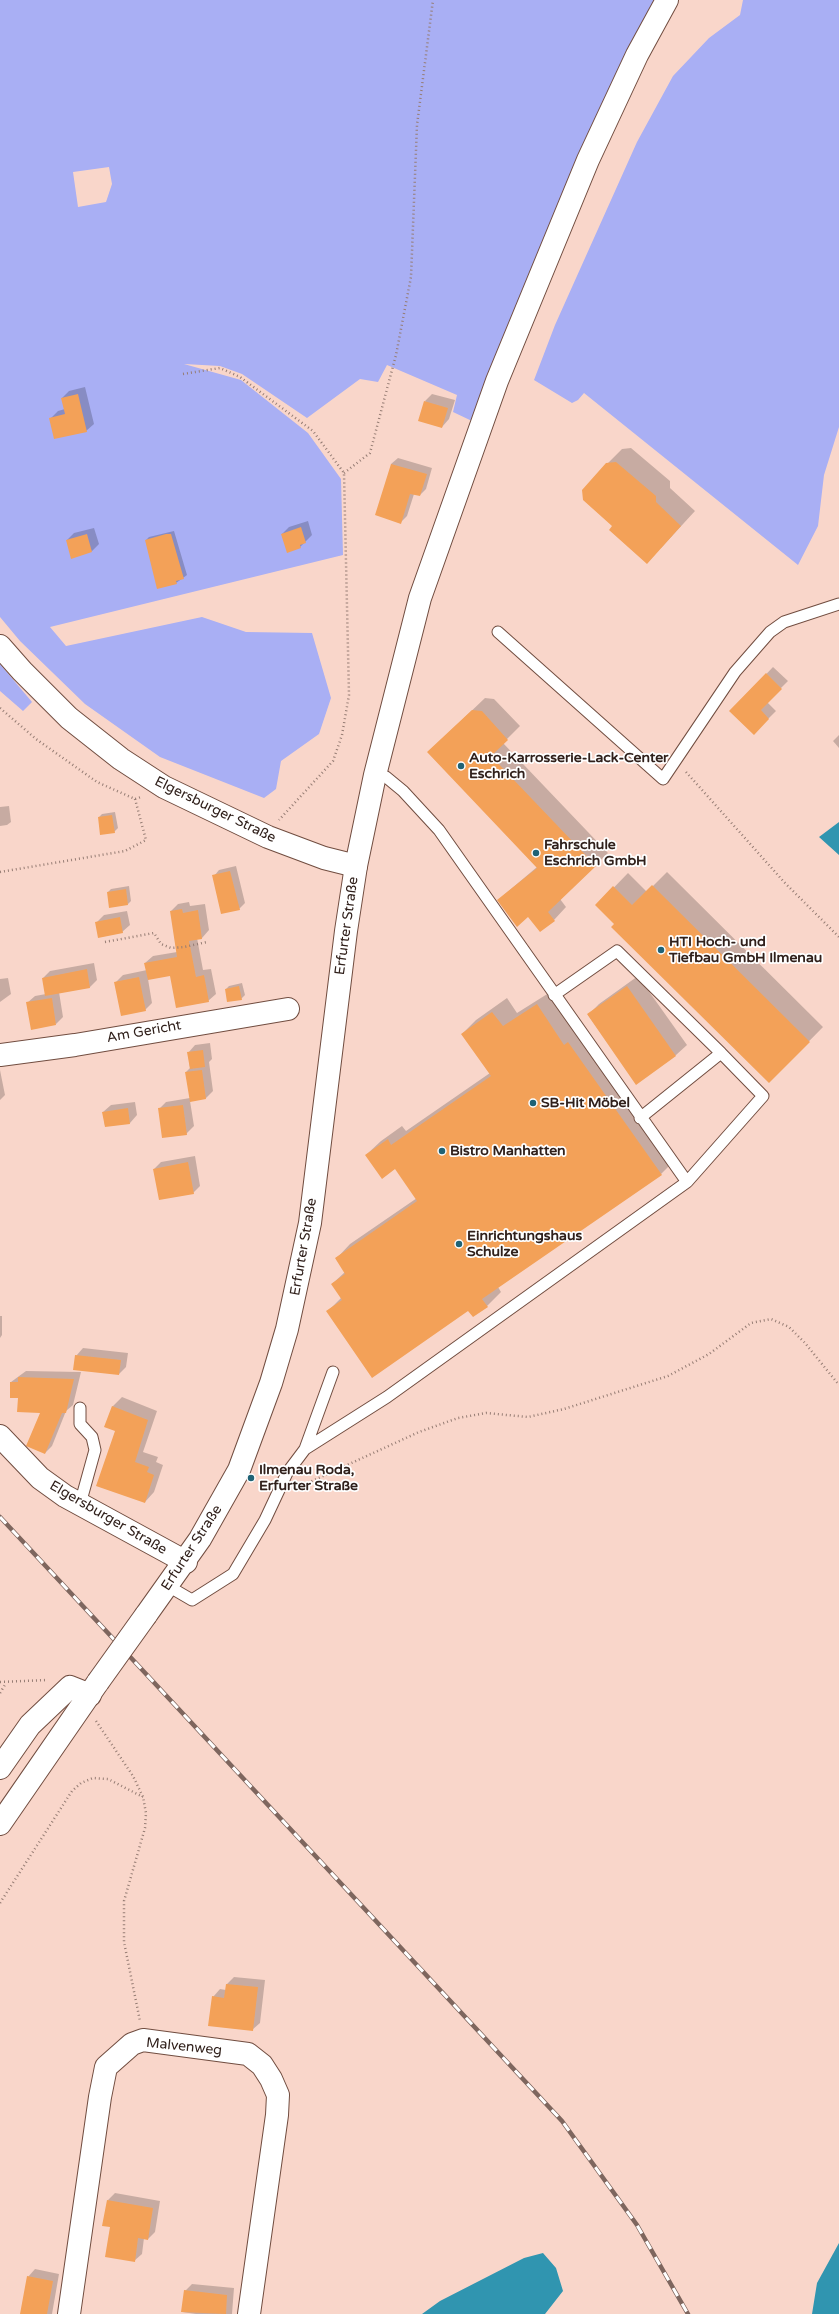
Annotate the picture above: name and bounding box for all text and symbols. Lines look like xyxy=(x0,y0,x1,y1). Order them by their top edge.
place label: Auto-Karrosserie-Lack-Center Eschrich xyxy=(469,750,668,782)
marker: Auto-Karrosserie-Lack-Center Eschrich xyxy=(456,761,466,771)
street label: Elgersburger Straße xyxy=(152,773,278,847)
place label: Fahrschule Eschrich GmbH xyxy=(544,837,647,870)
marker: Fahrschule Eschrich GmbH xyxy=(531,848,541,858)
street label: Erfurter Straße xyxy=(332,876,362,976)
place label: HTI Hoch- und Tiefbau GmbH Ilmenau xyxy=(669,934,822,966)
marker: HTI Hoch- und Tiefbau GmbH Ilmenau xyxy=(656,945,666,955)
street label: Am Gericht xyxy=(105,1017,183,1047)
place label: SB-Hit Möbel xyxy=(541,1095,630,1111)
marker: SB-Hit Möbel xyxy=(528,1098,538,1108)
place label: Bistro Manhatten xyxy=(450,1143,566,1159)
marker: Bistro Manhatten xyxy=(437,1146,447,1156)
street label: Erfurter Straße xyxy=(287,1197,321,1297)
place label: Einrichtungshaus Schulze xyxy=(467,1228,582,1260)
marker: Einrichtungshaus Schulze xyxy=(454,1239,464,1249)
place label: Ilmenau Roda, Erfurter Straße xyxy=(259,1462,358,1494)
marker: Ilmenau Roda, Erfurter Straße xyxy=(246,1473,256,1483)
street label: Elgersburger Straße xyxy=(46,1478,170,1558)
street label: Erfurter Straße xyxy=(158,1502,226,1594)
street label: Malvenweg xyxy=(145,2035,223,2059)

